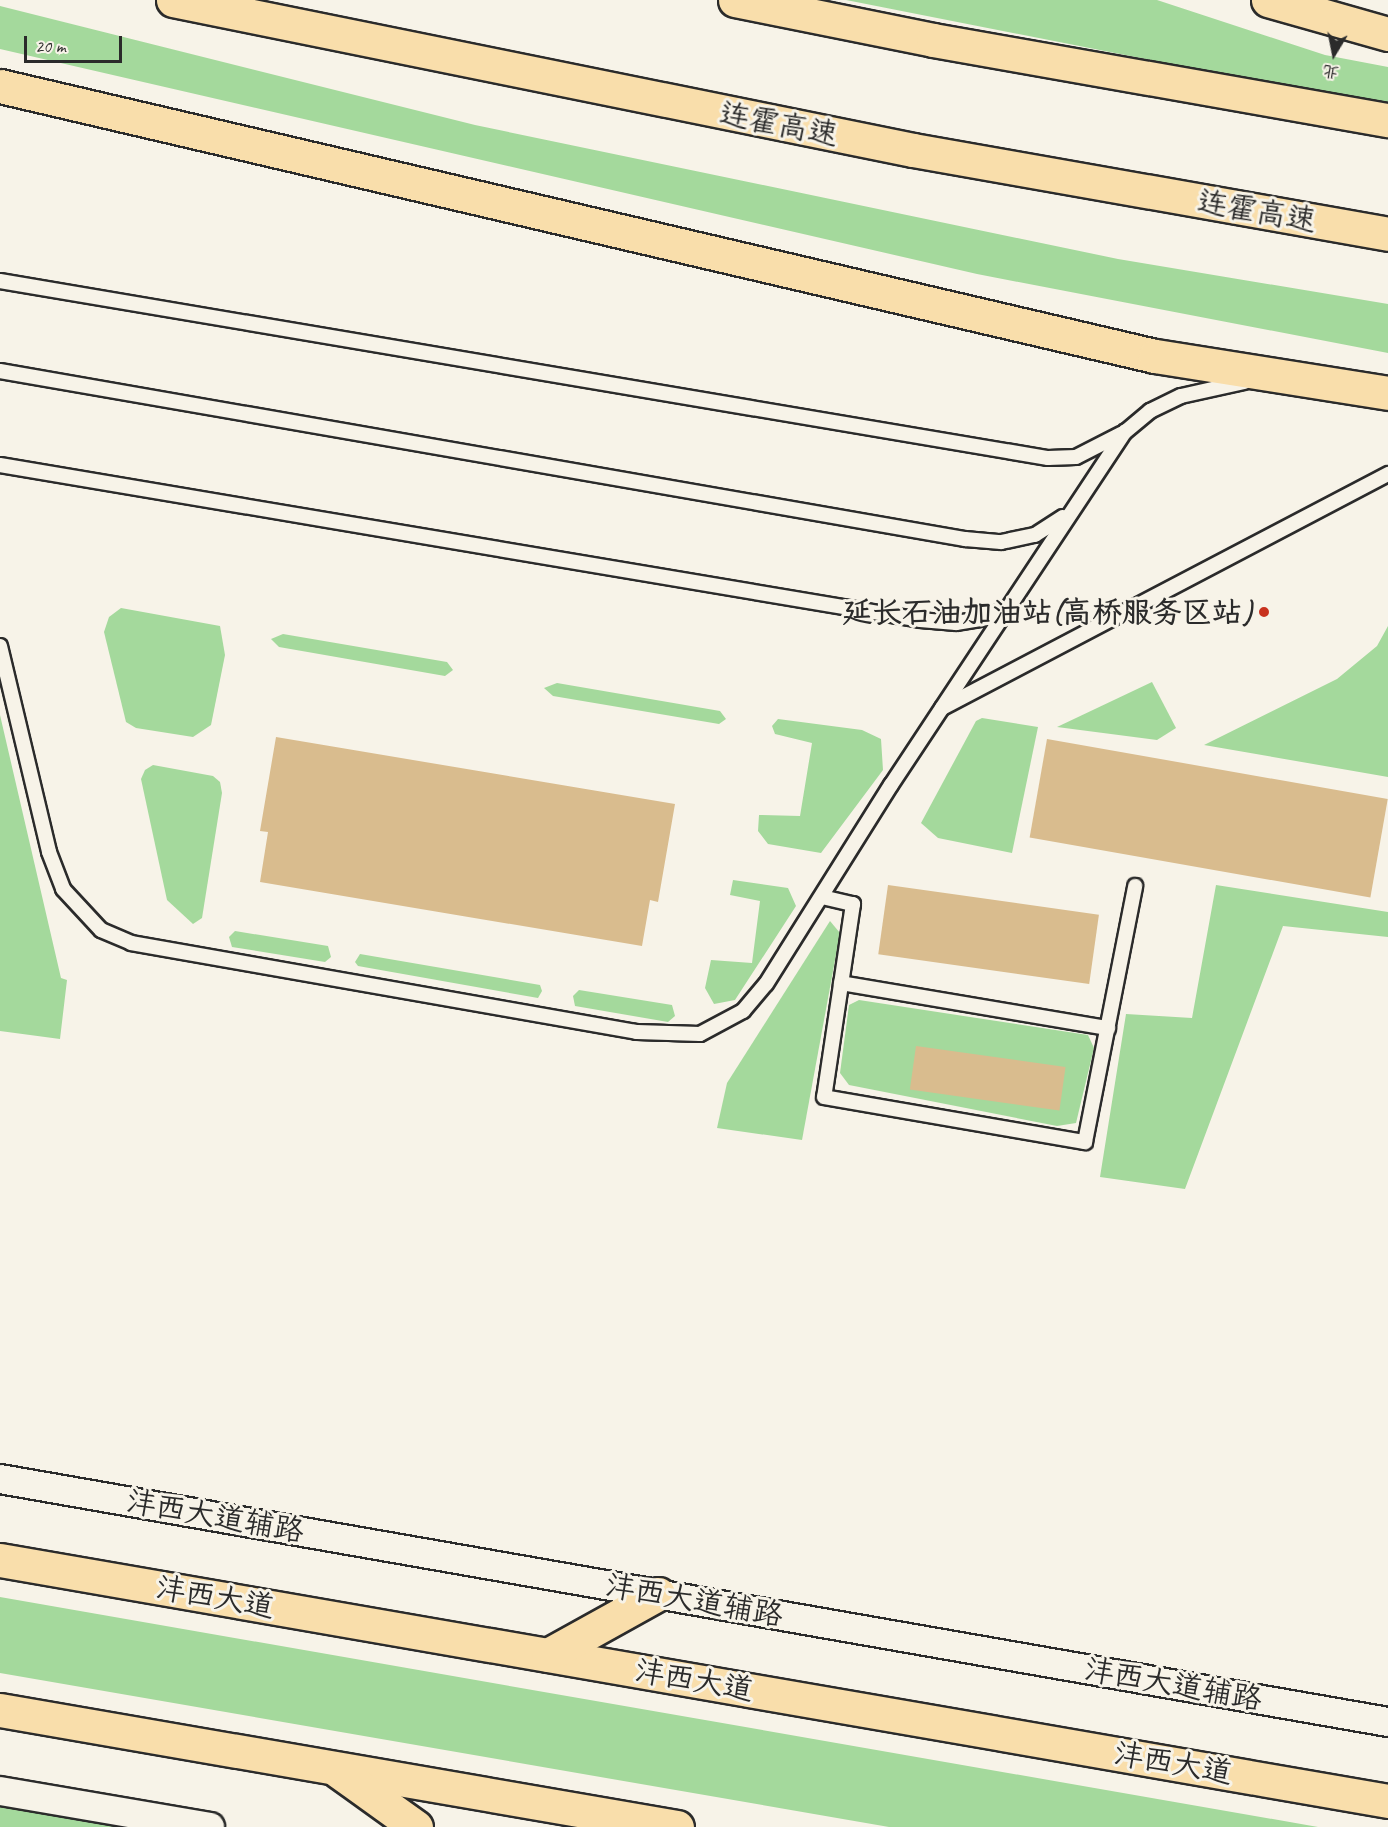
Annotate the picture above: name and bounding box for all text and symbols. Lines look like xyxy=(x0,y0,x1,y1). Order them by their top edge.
scale bar xyxy=(27,24,124,62)
north arrow xyxy=(1304,24,1364,84)
text: 20 m xyxy=(35,35,66,57)
text: 北 xyxy=(1321,60,1341,83)
street label: 连霍高速 xyxy=(717,95,841,153)
street label: 连霍高速 xyxy=(1195,183,1319,239)
place label: 延长石油加油站(高桥服务区站) xyxy=(842,594,1252,630)
marker: 延长石油加油站(高桥服务区站) xyxy=(1257,605,1271,619)
street label: 沣西大道辅路 xyxy=(123,1483,307,1549)
street label: 沣西大道辅路 xyxy=(602,1567,786,1633)
street label: 沣西大道 xyxy=(153,1569,277,1625)
street label: 沣西大道辅路 xyxy=(1081,1651,1265,1717)
street label: 沣西大道 xyxy=(632,1652,756,1708)
street label: 沣西大道 xyxy=(1111,1735,1235,1791)

